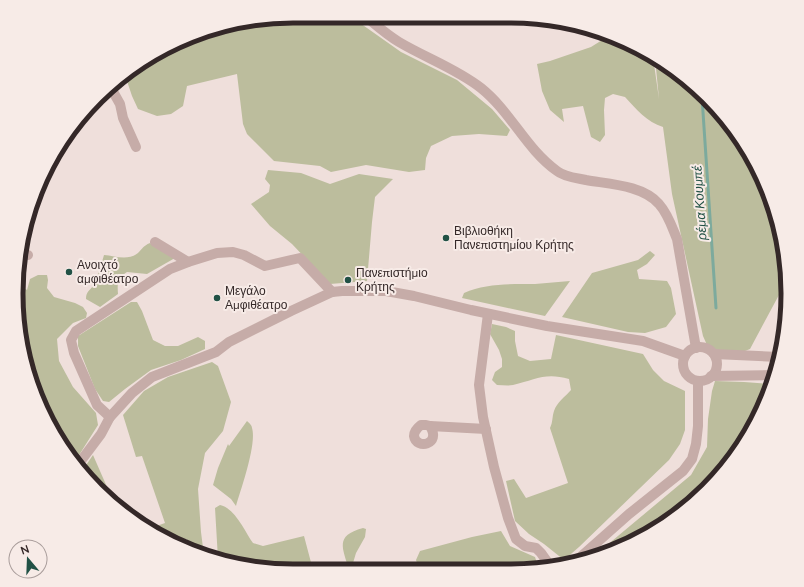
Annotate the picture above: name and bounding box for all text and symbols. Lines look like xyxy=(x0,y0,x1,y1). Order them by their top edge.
water label: ρέμα Κουμπέ xyxy=(688,165,712,242)
place label: Βιβλιοθήκη Πανεπιστημίου Κρήτης xyxy=(454,223,574,253)
marker: Βιβλιοθήκη Πανεπιστημίου Κρήτης xyxy=(441,233,451,243)
place label: Ανοιχτό αμφιθέατρο xyxy=(77,257,139,287)
place label: Πανεπιστήμιο Κρήτης xyxy=(356,265,428,295)
marker: Ανοιχτό αμφιθέατρο xyxy=(64,267,74,277)
marker: Πανεπιστήμιο Κρήτης xyxy=(343,275,353,285)
place label: Μεγάλο Αμφιθέατρο xyxy=(225,283,288,313)
marker: Μεγάλο Αμφιθέατρο xyxy=(212,293,222,303)
north arrow xyxy=(8,539,48,579)
text: N xyxy=(19,542,31,558)

